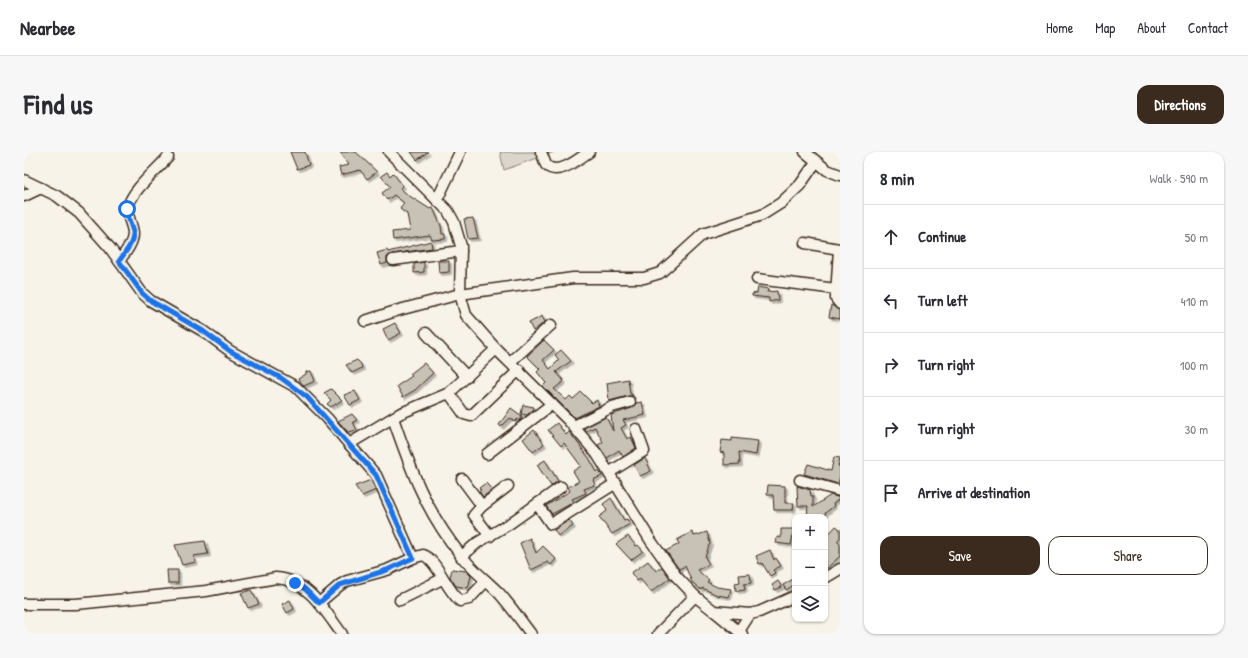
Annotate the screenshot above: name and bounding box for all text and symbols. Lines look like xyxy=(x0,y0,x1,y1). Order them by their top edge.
text: Nearbee xyxy=(20,15,75,41)
text: Home xyxy=(1046,18,1073,37)
text: Map xyxy=(1095,18,1115,37)
text: About xyxy=(1137,18,1166,37)
text: Contact xyxy=(1188,18,1228,37)
text: Find us xyxy=(24,85,93,123)
button: Directions xyxy=(1137,85,1224,124)
text: 8 min xyxy=(880,167,914,190)
text: Walk · 590 m xyxy=(1150,169,1208,187)
route start xyxy=(118,200,136,218)
icon: ahead xyxy=(880,226,902,248)
text: Continue xyxy=(918,226,966,247)
text: 50 m xyxy=(1185,228,1208,246)
icon: left xyxy=(880,290,902,312)
text: Turn left xyxy=(918,290,968,311)
text: 410 m xyxy=(1181,292,1208,310)
icon: right xyxy=(880,354,902,376)
text: Turn right xyxy=(918,354,974,375)
text: 100 m xyxy=(1180,356,1208,374)
icon: right xyxy=(880,418,902,440)
text: Turn right xyxy=(918,418,974,439)
text: 30 m xyxy=(1185,420,1208,438)
icon: arrive xyxy=(880,482,902,504)
text: Arrive at destination xyxy=(918,482,1030,503)
map controls xyxy=(792,514,828,622)
button: + xyxy=(792,514,828,550)
button: Save xyxy=(880,536,1040,575)
button: Share xyxy=(1048,536,1208,575)
button: − xyxy=(792,550,828,586)
route end xyxy=(286,574,304,592)
button: layers xyxy=(792,586,828,622)

